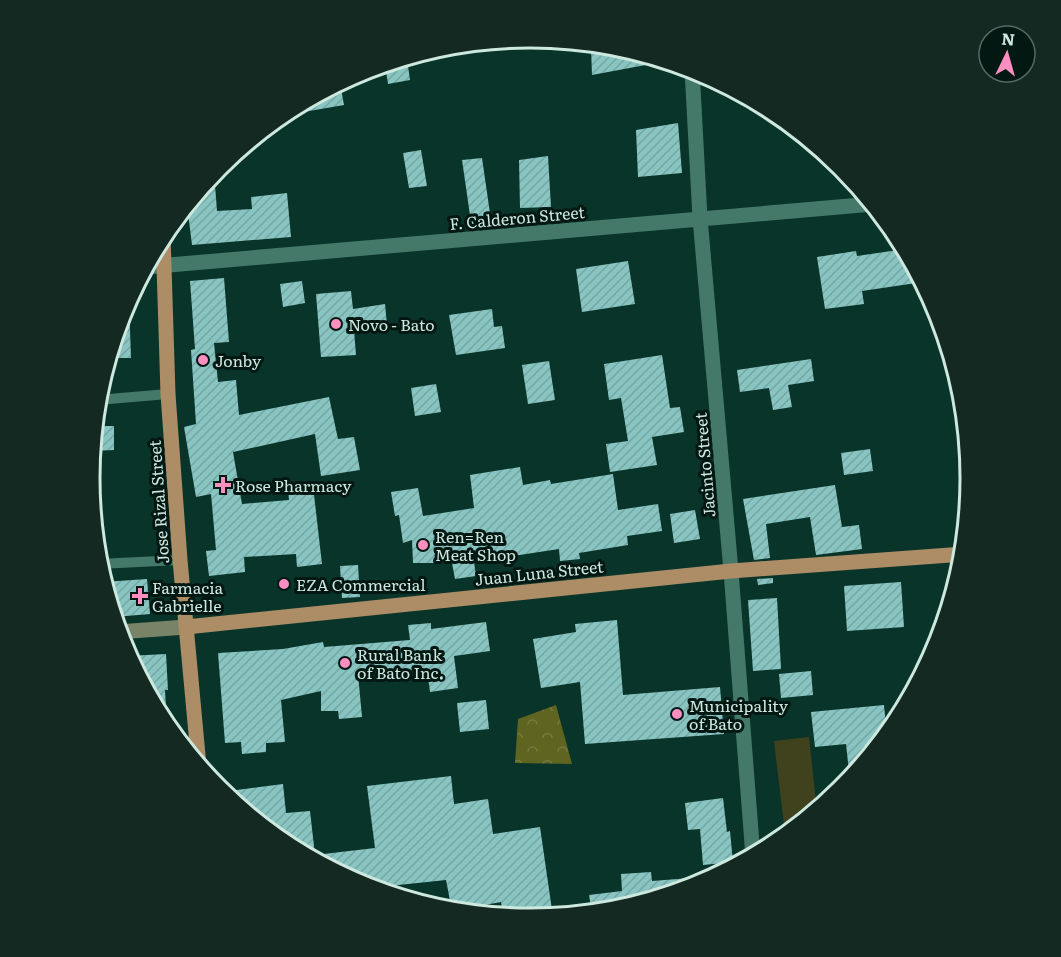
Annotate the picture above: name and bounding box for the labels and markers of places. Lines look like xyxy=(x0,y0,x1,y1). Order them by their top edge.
place label: Novo - Bato xyxy=(348,312,435,336)
marker: Novo - Bato xyxy=(329,317,343,331)
place label: Jonby xyxy=(215,348,262,372)
marker: Jonby xyxy=(196,353,210,367)
place label: Rose Pharmacy xyxy=(235,473,352,497)
marker: Rose Pharmacy xyxy=(216,478,230,492)
place label: Ren=Ren Meat Shop xyxy=(435,524,516,566)
marker: Ren=Ren Meat Shop xyxy=(416,538,430,552)
place label: EZA Commercial xyxy=(296,572,426,596)
place label: Farmacia Gabrielle xyxy=(152,575,224,617)
marker: EZA Commercial xyxy=(277,577,291,591)
marker: Farmacia Gabrielle xyxy=(133,589,147,603)
place label: Rural Bank of Bato Inc. xyxy=(357,642,444,684)
marker: Rural Bank of Bato Inc. xyxy=(338,656,352,670)
place label: Municipality of Bato xyxy=(689,693,789,735)
marker: Municipality of Bato xyxy=(670,707,684,721)

